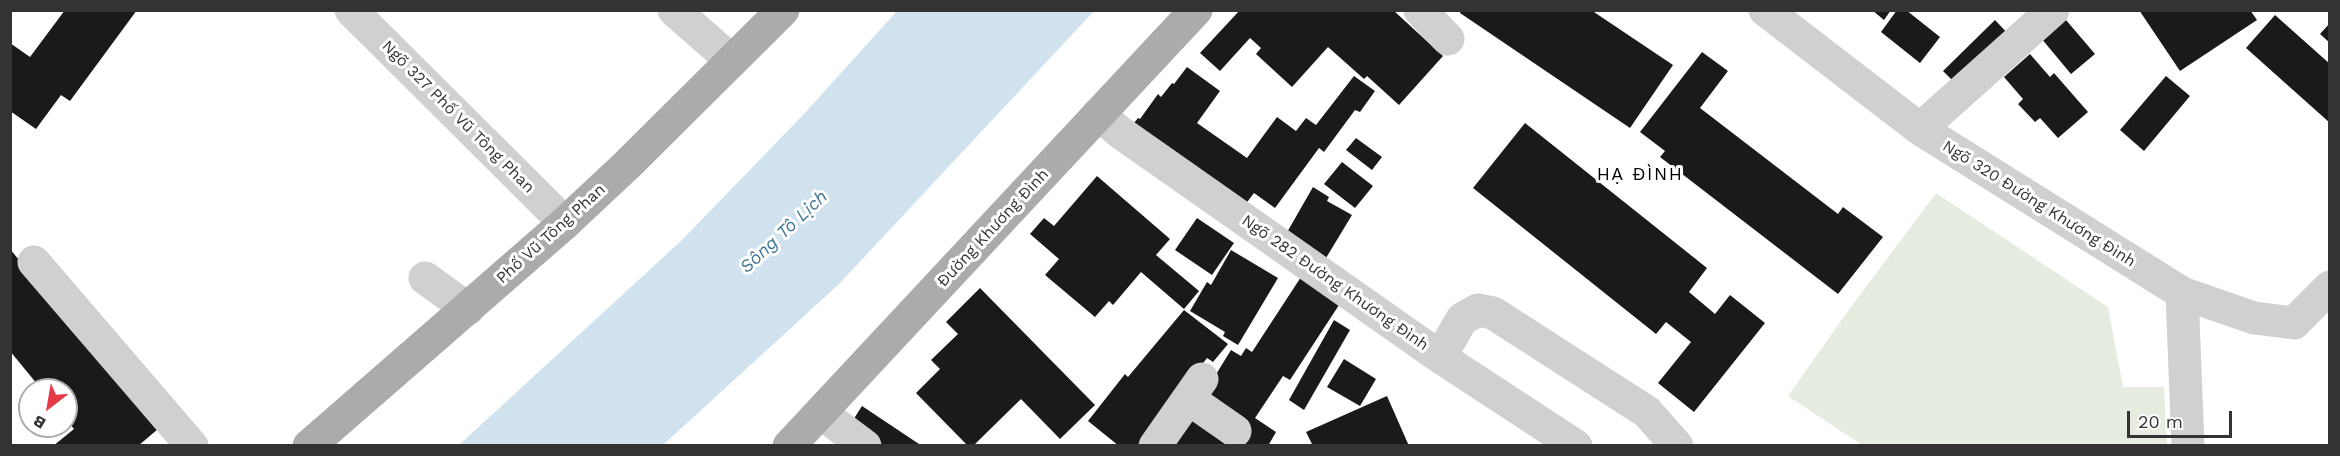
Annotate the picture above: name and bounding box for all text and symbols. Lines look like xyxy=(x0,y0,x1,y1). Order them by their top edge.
street label: Ngõ 327 Phố Vũ Tông Phan xyxy=(378,37,538,197)
street label: Ngõ 320 Đường Khương Đình xyxy=(1939,137,2139,271)
district label: HẠ ĐÌNH xyxy=(1597,164,1683,186)
street label: Đường Khương Đình xyxy=(933,165,1053,291)
street label: Phố Vũ Tông Phan xyxy=(493,180,609,288)
water label: Sông Tô Lịch xyxy=(736,186,832,278)
street label: Ngõ 282 Đường Khương Đình xyxy=(1238,211,1432,355)
north arrow xyxy=(18,378,78,438)
scale bar xyxy=(2130,399,2235,437)
text: B xyxy=(30,411,49,433)
text: 20 m xyxy=(2138,411,2183,432)

